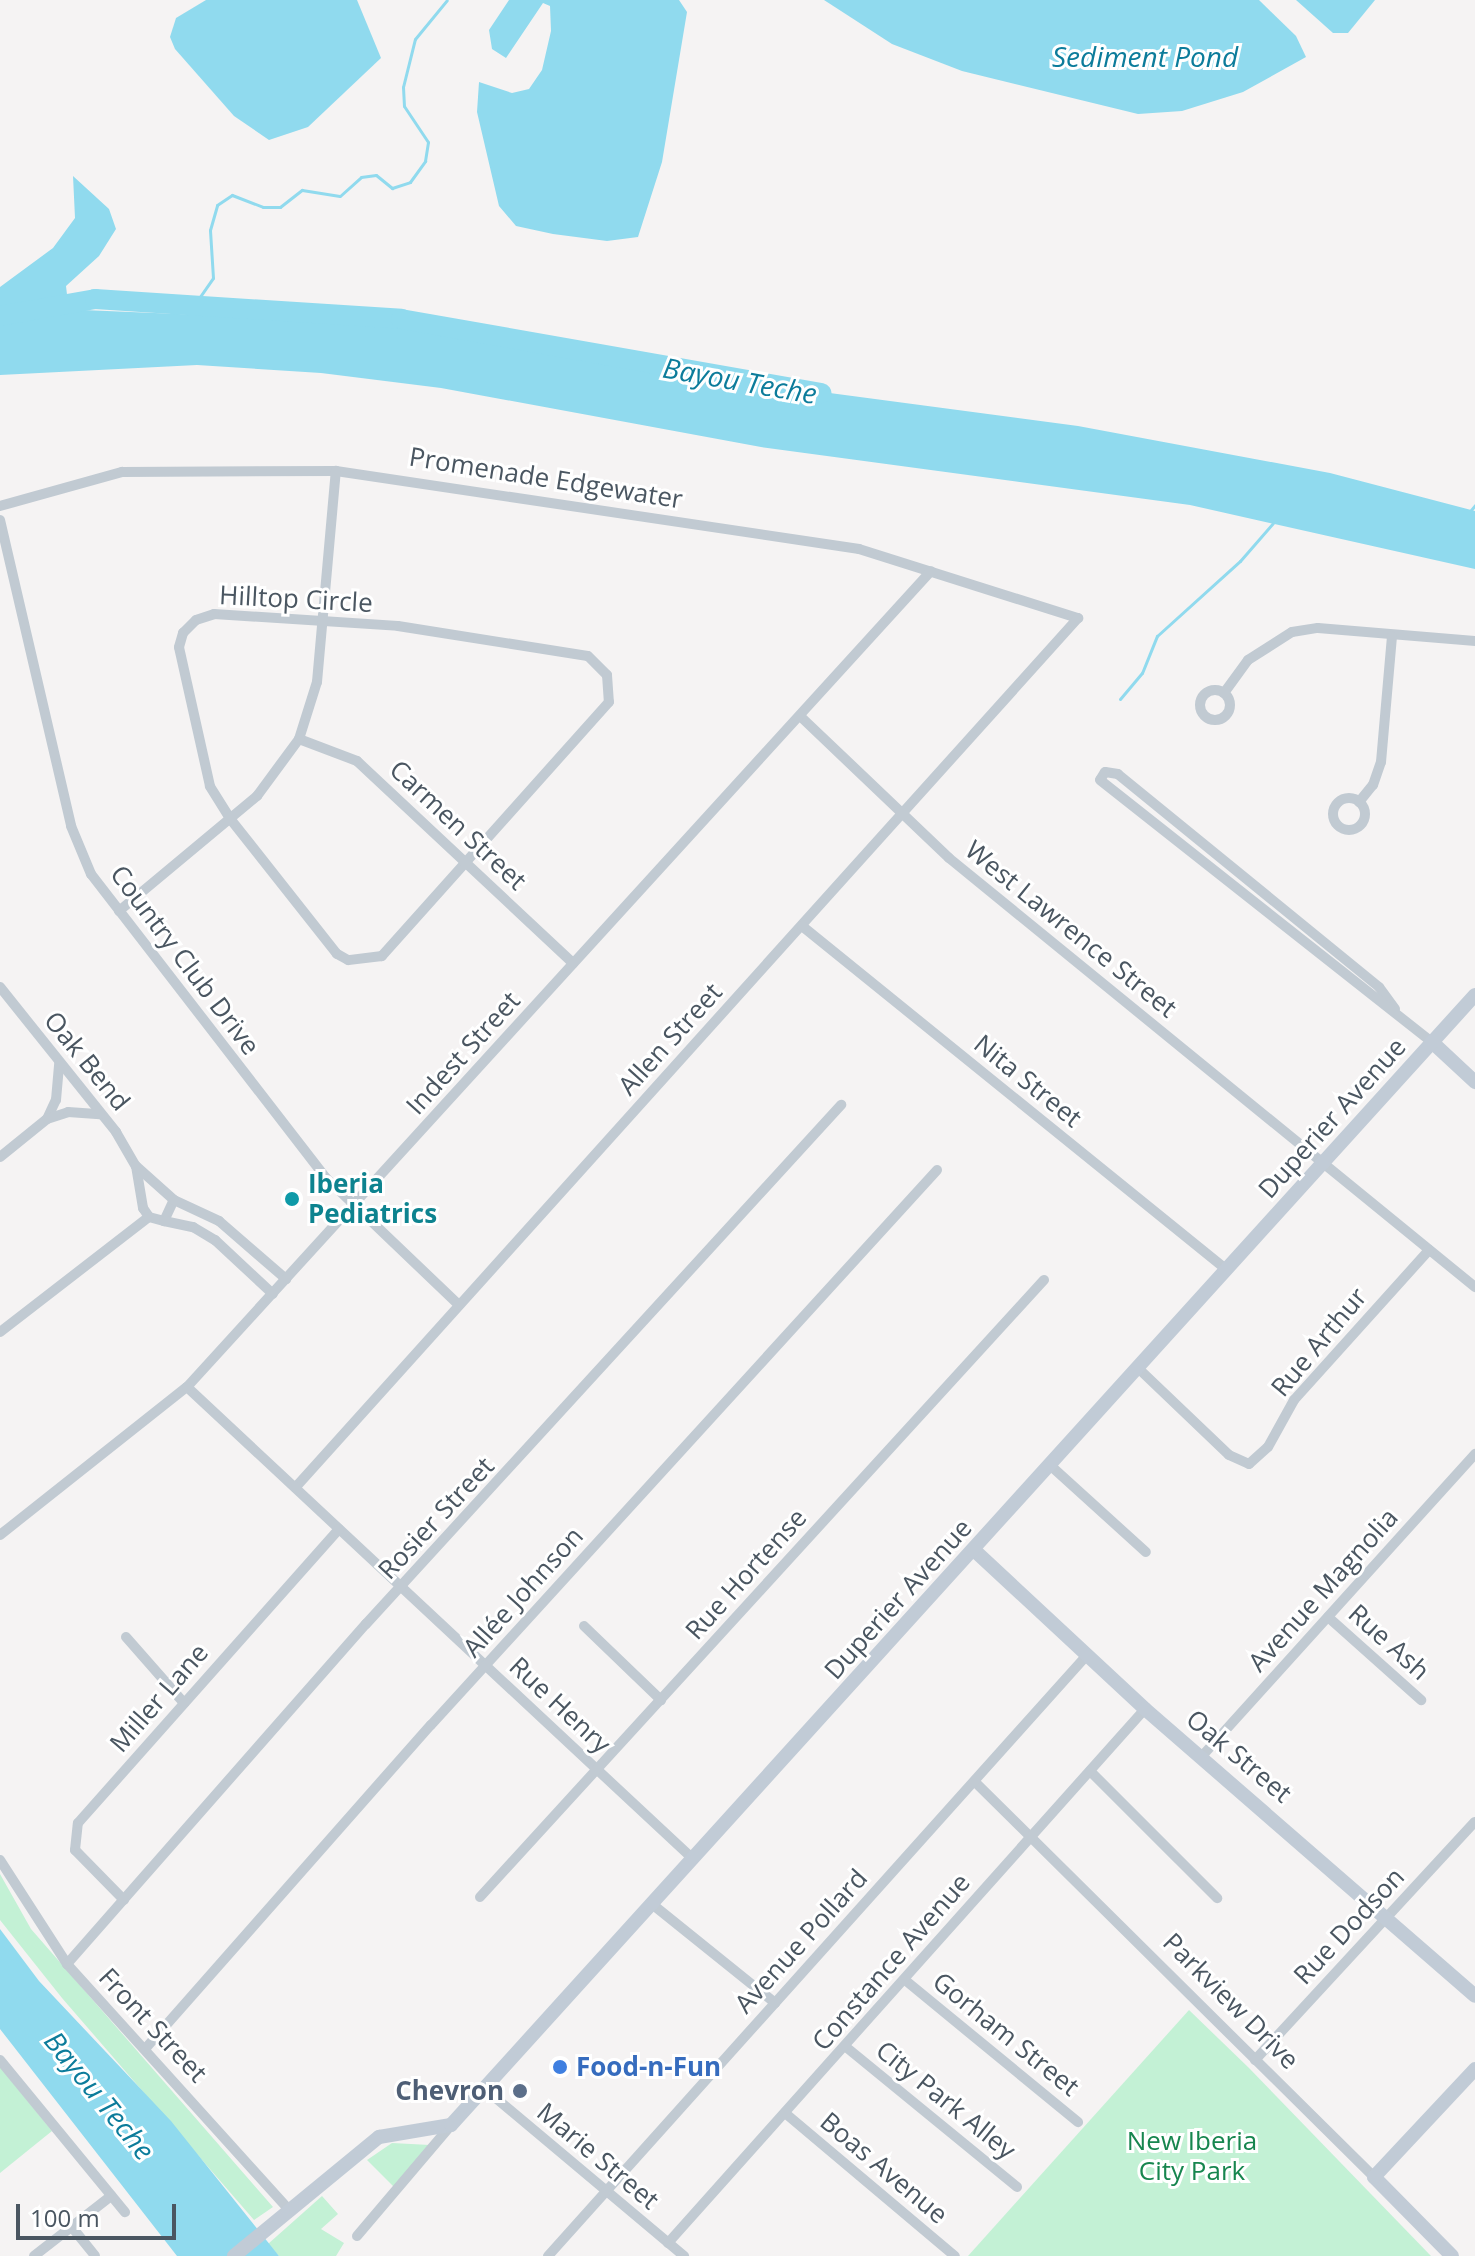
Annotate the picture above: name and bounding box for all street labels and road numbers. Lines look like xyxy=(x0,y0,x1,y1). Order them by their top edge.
street label: Promenade Edgewater xyxy=(407,441,685,515)
street label: Hilltop Circle xyxy=(218,579,374,619)
street label: Carmen Street xyxy=(383,754,533,896)
street label: West Lawrence Street xyxy=(959,834,1183,1024)
street label: Country Club Drive xyxy=(104,859,266,1061)
street label: Allen Street xyxy=(612,977,728,1101)
street label: Indest Street xyxy=(400,985,526,1121)
street label: Oak Bend xyxy=(38,1005,136,1117)
street label: Nita Street xyxy=(968,1028,1088,1134)
street label: Duperier Avenue xyxy=(1252,1031,1412,1205)
street label: Rue Arthur xyxy=(1265,1281,1373,1403)
street label: Rosier Street xyxy=(372,1451,500,1585)
street label: Rue Hortense xyxy=(679,1502,813,1646)
street label: Avenue Magnolia xyxy=(1242,1502,1404,1678)
street label: Duperier Avenue xyxy=(818,1512,978,1686)
street label: Allée Johnson xyxy=(457,1521,589,1663)
street label: Rue Ash xyxy=(1342,1598,1436,1686)
street label: Miller Lane xyxy=(103,1637,215,1759)
street label: Rue Henry xyxy=(503,1650,617,1760)
street label: Oak Street xyxy=(1180,1703,1298,1809)
street label: Rue Dodson xyxy=(1287,1861,1411,1991)
street label: Avenue Pollard xyxy=(728,1863,874,2019)
street label: Constance Avenue xyxy=(806,1867,976,2057)
street label: Parkview Drive xyxy=(1157,1927,1305,2075)
street label: Front Street xyxy=(92,1962,214,2088)
street label: Gorham Street xyxy=(927,1966,1085,2102)
street label: City Park Alley xyxy=(870,2034,1022,2166)
street label: Marie Street xyxy=(531,2096,665,2216)
street label: Boas Avenue xyxy=(814,2106,954,2230)

